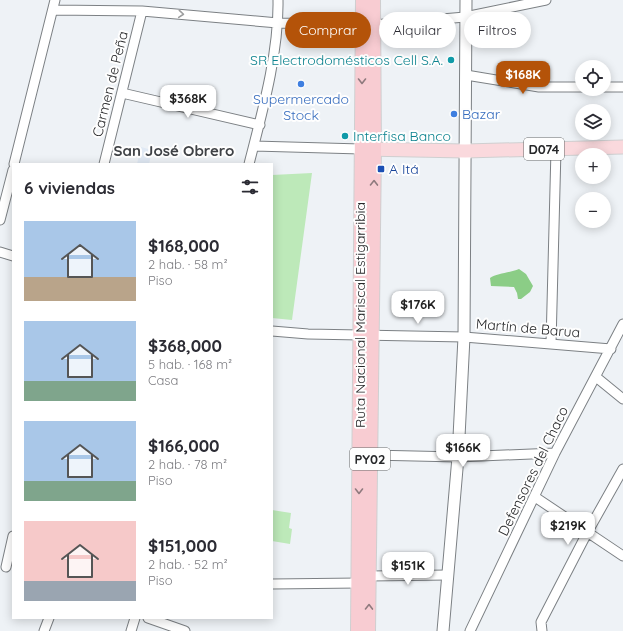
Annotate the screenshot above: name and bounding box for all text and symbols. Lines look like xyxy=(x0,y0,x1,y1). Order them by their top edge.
one-way arrow xyxy=(178,10,184,19)
chip: Comprar xyxy=(285,12,371,48)
chip: Alquilar xyxy=(379,12,456,48)
chip: Filtros xyxy=(464,12,531,48)
street label: Carmen de Peña xyxy=(88,29,132,139)
place label: SR Electrodomésticos Cell S.A. xyxy=(250,51,443,69)
marker: SR Electrodomésticos Cell S.A. xyxy=(446,55,456,65)
map controls xyxy=(575,60,611,228)
button: locate xyxy=(575,60,611,96)
pin: $168K xyxy=(495,61,551,95)
text: $168K xyxy=(505,66,541,82)
one-way arrow xyxy=(358,78,366,84)
marker: Supermercado Stock xyxy=(296,79,306,89)
pin: $368K xyxy=(160,85,216,119)
text: $368K xyxy=(169,90,207,106)
place label: Supermercado Stock xyxy=(253,90,349,124)
button: layers xyxy=(575,104,611,140)
place label: Bazar xyxy=(462,105,501,123)
marker: Bazar xyxy=(449,109,459,119)
place label: Interfisa Banco xyxy=(353,127,451,145)
marker: Interfisa Banco xyxy=(340,131,350,141)
road number: D074 xyxy=(524,138,564,160)
district label: San José Obrero xyxy=(114,141,234,160)
button: + xyxy=(575,148,611,184)
place label: A Itá xyxy=(389,160,419,178)
marker: A Itá xyxy=(376,164,386,174)
icon: filters xyxy=(239,176,261,198)
text: 6 viviendas xyxy=(24,177,115,198)
one-way arrow xyxy=(369,180,378,186)
button: − xyxy=(575,192,611,228)
street label: Ruta Nacional Mariscal Estigarribia xyxy=(351,202,369,428)
text: $168,000 xyxy=(148,235,219,256)
icon: home xyxy=(56,237,104,285)
text: 2 hab. · 58 m² xyxy=(148,256,228,272)
text: Piso xyxy=(148,272,172,288)
pin: $176K xyxy=(390,291,446,325)
text: $176K xyxy=(400,296,436,312)
street label: Martín de Barua xyxy=(475,314,581,342)
text: $368,000 xyxy=(148,335,222,356)
icon: home xyxy=(56,337,104,385)
text: 5 hab. · 168 m² xyxy=(148,356,232,372)
text: Casa xyxy=(148,372,178,388)
street label: Defensores del Chaco xyxy=(494,403,572,539)
pin: $166K xyxy=(435,434,491,468)
text: $166,000 xyxy=(148,435,220,456)
icon: home xyxy=(56,437,104,485)
text: $166K xyxy=(445,439,481,455)
road number: PY02 xyxy=(350,448,390,470)
text: 2 hab. · 78 m² xyxy=(148,456,227,472)
text: Piso xyxy=(148,472,172,488)
one-way arrow xyxy=(355,488,363,494)
pin: $219K xyxy=(540,512,596,546)
text: $219K xyxy=(550,517,586,533)
text: $151,000 xyxy=(148,535,217,556)
icon: home xyxy=(56,537,104,585)
pin: $151K xyxy=(380,552,436,586)
text: 2 hab. · 52 m² xyxy=(148,556,228,572)
text: $151K xyxy=(391,557,425,573)
text: Piso xyxy=(148,572,172,588)
one-way arrow xyxy=(365,604,373,610)

